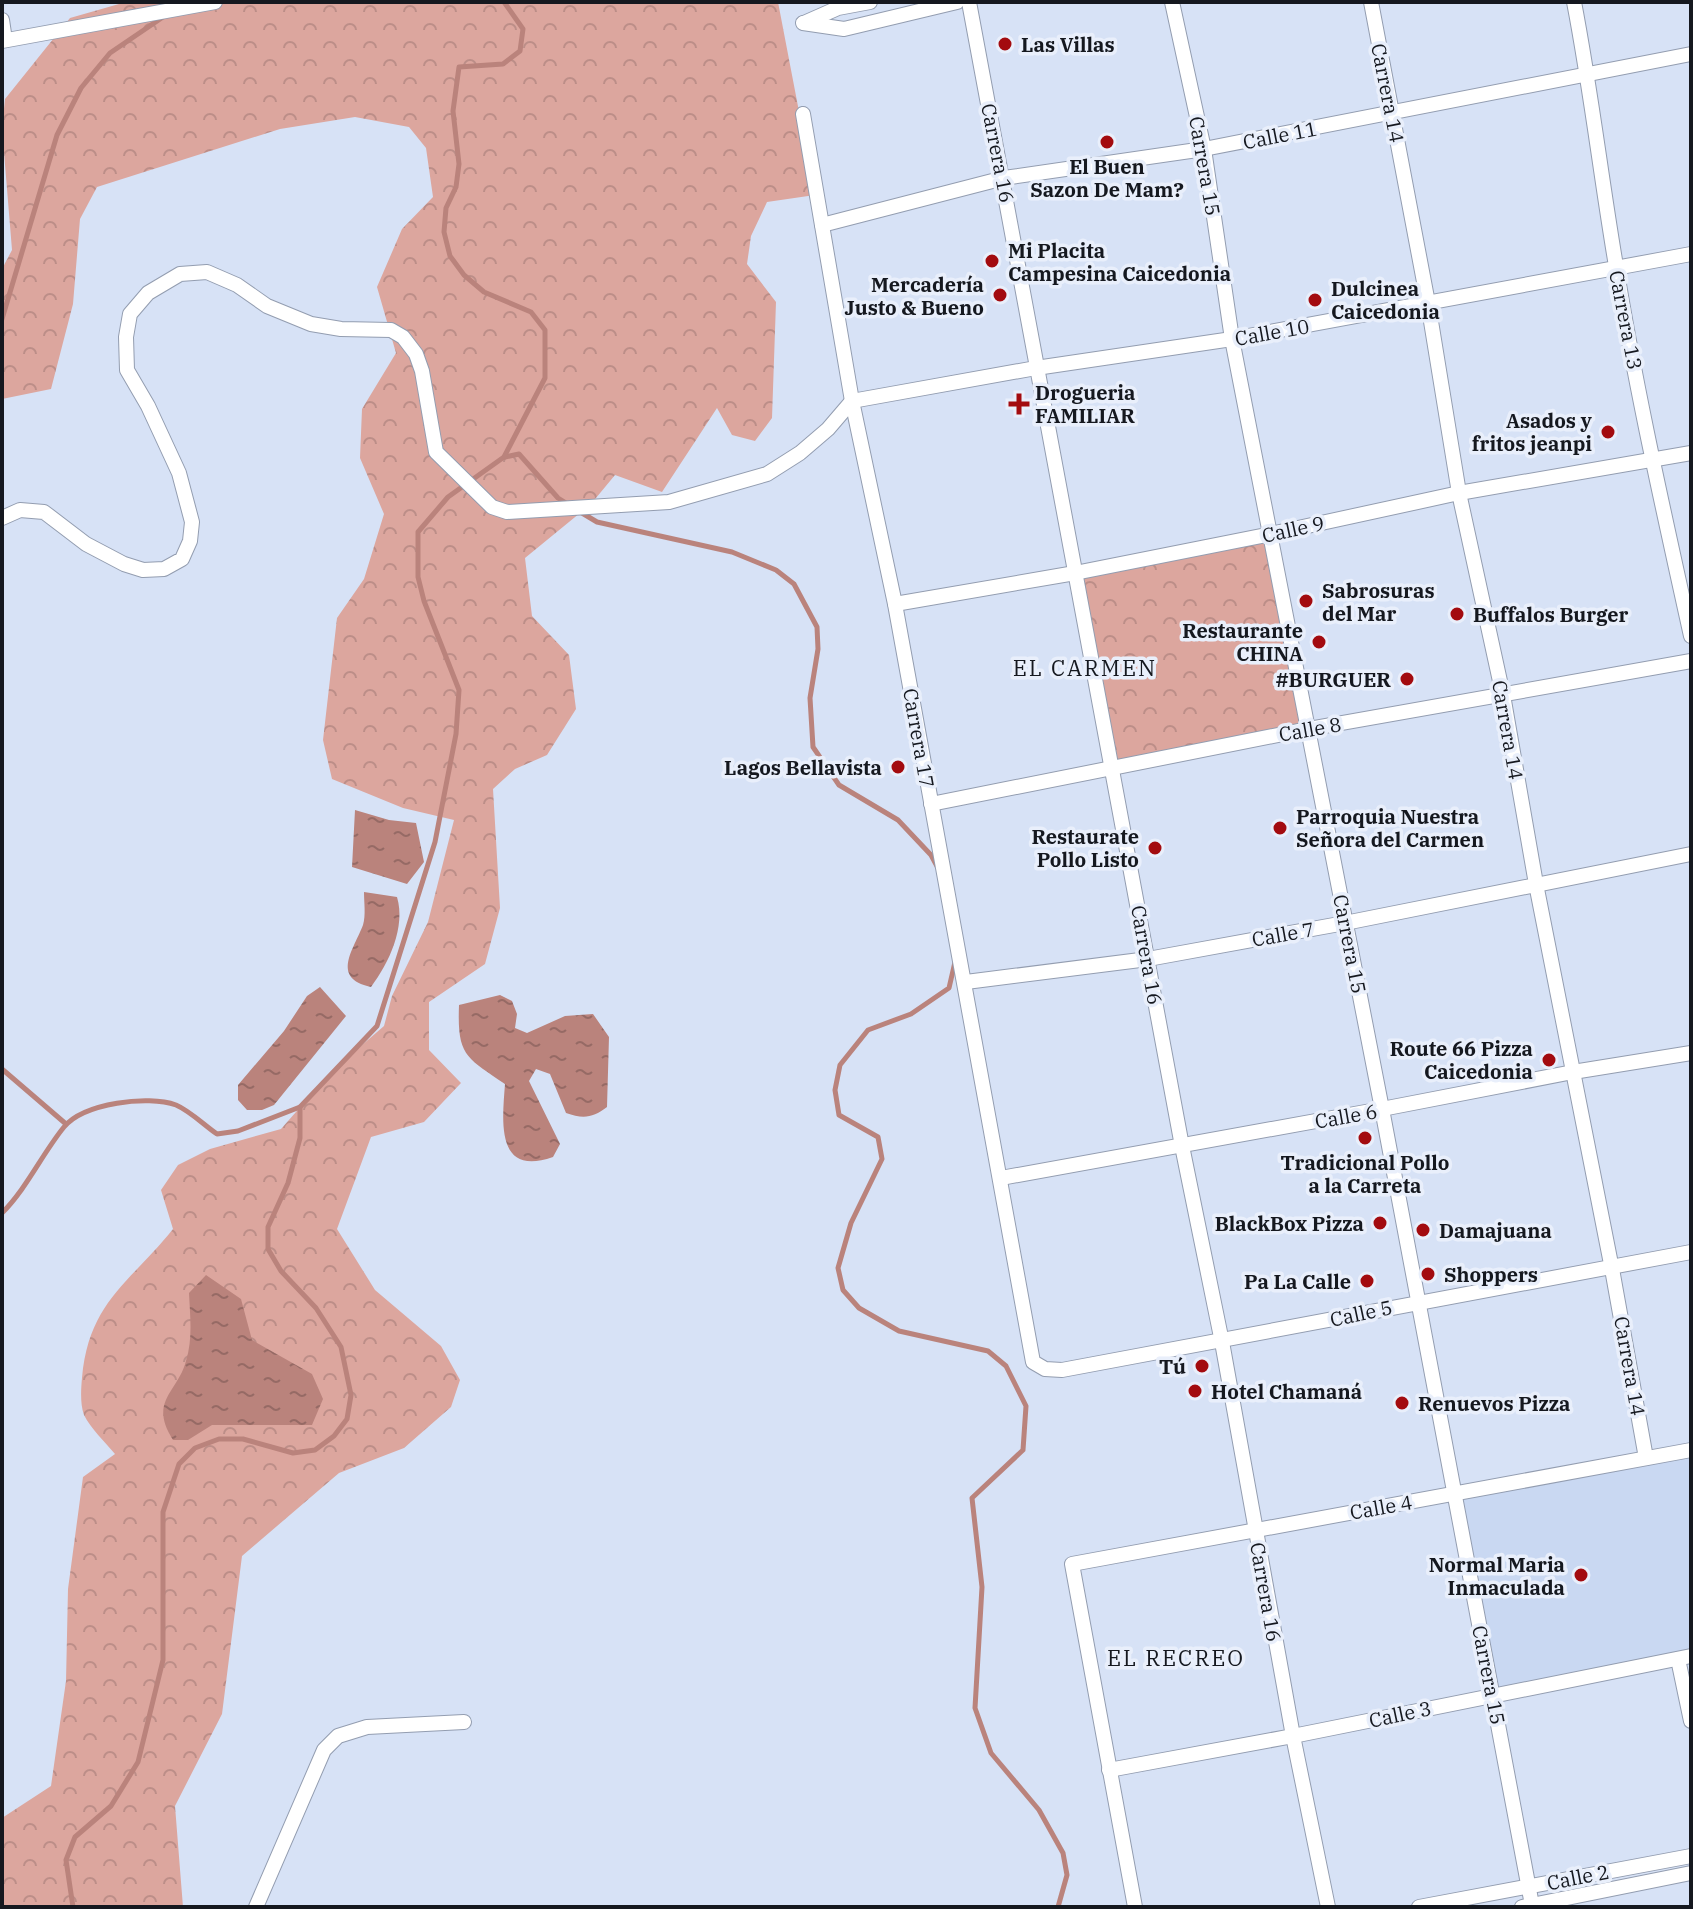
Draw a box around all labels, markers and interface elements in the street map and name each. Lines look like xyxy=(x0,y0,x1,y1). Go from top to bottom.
place label: Las Villas xyxy=(1021,31,1115,58)
marker: Las Villas xyxy=(996,35,1014,53)
street label: Carrera 14 xyxy=(1365,41,1411,145)
street label: Carrera 16 xyxy=(975,101,1021,205)
street label: Carrera 15 xyxy=(1183,114,1227,218)
street label: Calle 11 xyxy=(1241,115,1319,155)
marker: El Buen Sazon De Mam? xyxy=(1098,133,1116,151)
place label: El Buen Sazon De Mam? xyxy=(1030,153,1184,203)
place label: Mi Placita Campesina Caicedonia xyxy=(1008,237,1231,287)
marker: Mi Placita Campesina Caicedonia xyxy=(983,252,1001,270)
street label: Carrera 13 xyxy=(1603,268,1649,372)
place label: Mercadería Justo & Bueno xyxy=(845,271,984,321)
place label: Dulcinea Caicedonia xyxy=(1331,275,1440,325)
marker: Mercadería Justo & Bueno xyxy=(991,286,1009,304)
marker: Dulcinea Caicedonia xyxy=(1306,291,1324,309)
street label: Calle 10 xyxy=(1233,312,1311,352)
place label: Drogueria FAMILIAR xyxy=(1035,379,1135,429)
marker: Drogueria FAMILIAR xyxy=(1010,395,1028,413)
place label: Asados y fritos jeanpi xyxy=(1472,407,1593,457)
marker: Asados y fritos jeanpi xyxy=(1599,423,1617,441)
street label: Calle 9 xyxy=(1259,509,1327,549)
place label: Sabrosuras del Mar xyxy=(1322,577,1435,627)
marker: Sabrosuras del Mar xyxy=(1297,592,1315,610)
place label: Buffalos Burger xyxy=(1473,601,1629,628)
marker: Buffalos Burger xyxy=(1448,605,1466,623)
place label: Restaurante CHINA xyxy=(1182,617,1303,667)
marker: Restaurante CHINA xyxy=(1310,633,1328,651)
district label: EL CARMEN xyxy=(1013,653,1157,682)
place label: #BURGUER xyxy=(1276,666,1391,693)
marker: #BURGUER xyxy=(1398,670,1416,688)
street label: Carrera 14 xyxy=(1486,678,1530,782)
street label: Carrera 17 xyxy=(897,686,941,790)
street label: Calle 8 xyxy=(1277,710,1343,748)
place label: Lagos Bellavista xyxy=(724,754,882,781)
marker: Lagos Bellavista xyxy=(889,758,907,776)
place label: Parroquia Nuestra Señora del Carmen xyxy=(1296,803,1484,853)
marker: Parroquia Nuestra Señora del Carmen xyxy=(1271,819,1289,837)
place label: Restaurate Pollo Listo xyxy=(1032,823,1139,873)
marker: Restaurate Pollo Listo xyxy=(1146,839,1164,857)
street label: Carrera 15 xyxy=(1327,892,1373,996)
street label: Carrera 16 xyxy=(1125,903,1169,1007)
street label: Calle 7 xyxy=(1250,915,1316,953)
place label: Route 66 Pizza Caicedonia xyxy=(1390,1035,1533,1085)
marker: Route 66 Pizza Caicedonia xyxy=(1540,1051,1558,1069)
street label: Calle 6 xyxy=(1313,1097,1379,1135)
marker: Tradicional Pollo a la Carreta xyxy=(1356,1129,1374,1147)
place label: Tradicional Pollo a la Carreta xyxy=(1281,1149,1449,1199)
place label: BlackBox Pizza xyxy=(1215,1210,1364,1237)
marker: BlackBox Pizza xyxy=(1371,1214,1389,1232)
place label: Damajuana xyxy=(1439,1217,1552,1244)
marker: Damajuana xyxy=(1414,1221,1432,1239)
place label: Shoppers xyxy=(1444,1261,1538,1288)
marker: Shoppers xyxy=(1419,1265,1437,1283)
place label: Pa La Calle xyxy=(1244,1268,1351,1295)
marker: Pa La Calle xyxy=(1358,1272,1376,1290)
street label: Calle 5 xyxy=(1327,1293,1395,1333)
street label: Carrera 14 xyxy=(1608,1314,1652,1418)
place label: Tú xyxy=(1159,1353,1186,1380)
marker: Tú xyxy=(1193,1357,1211,1375)
place label: Hotel Chamaná xyxy=(1211,1378,1362,1405)
marker: Hotel Chamaná xyxy=(1186,1382,1204,1400)
place label: Renuevos Pizza xyxy=(1418,1390,1571,1417)
marker: Renuevos Pizza xyxy=(1393,1394,1411,1412)
street label: Calle 4 xyxy=(1348,1488,1414,1526)
street label: Carrera 16 xyxy=(1244,1540,1288,1644)
place label: Normal Maria Inmaculada xyxy=(1429,1551,1565,1601)
marker: Normal Maria Inmaculada xyxy=(1572,1566,1590,1584)
street label: Carrera 15 xyxy=(1466,1623,1512,1727)
district label: EL RECREO xyxy=(1107,1643,1245,1672)
street label: Calle 3 xyxy=(1366,1694,1434,1734)
street label: Calle 2 xyxy=(1544,1858,1612,1896)

